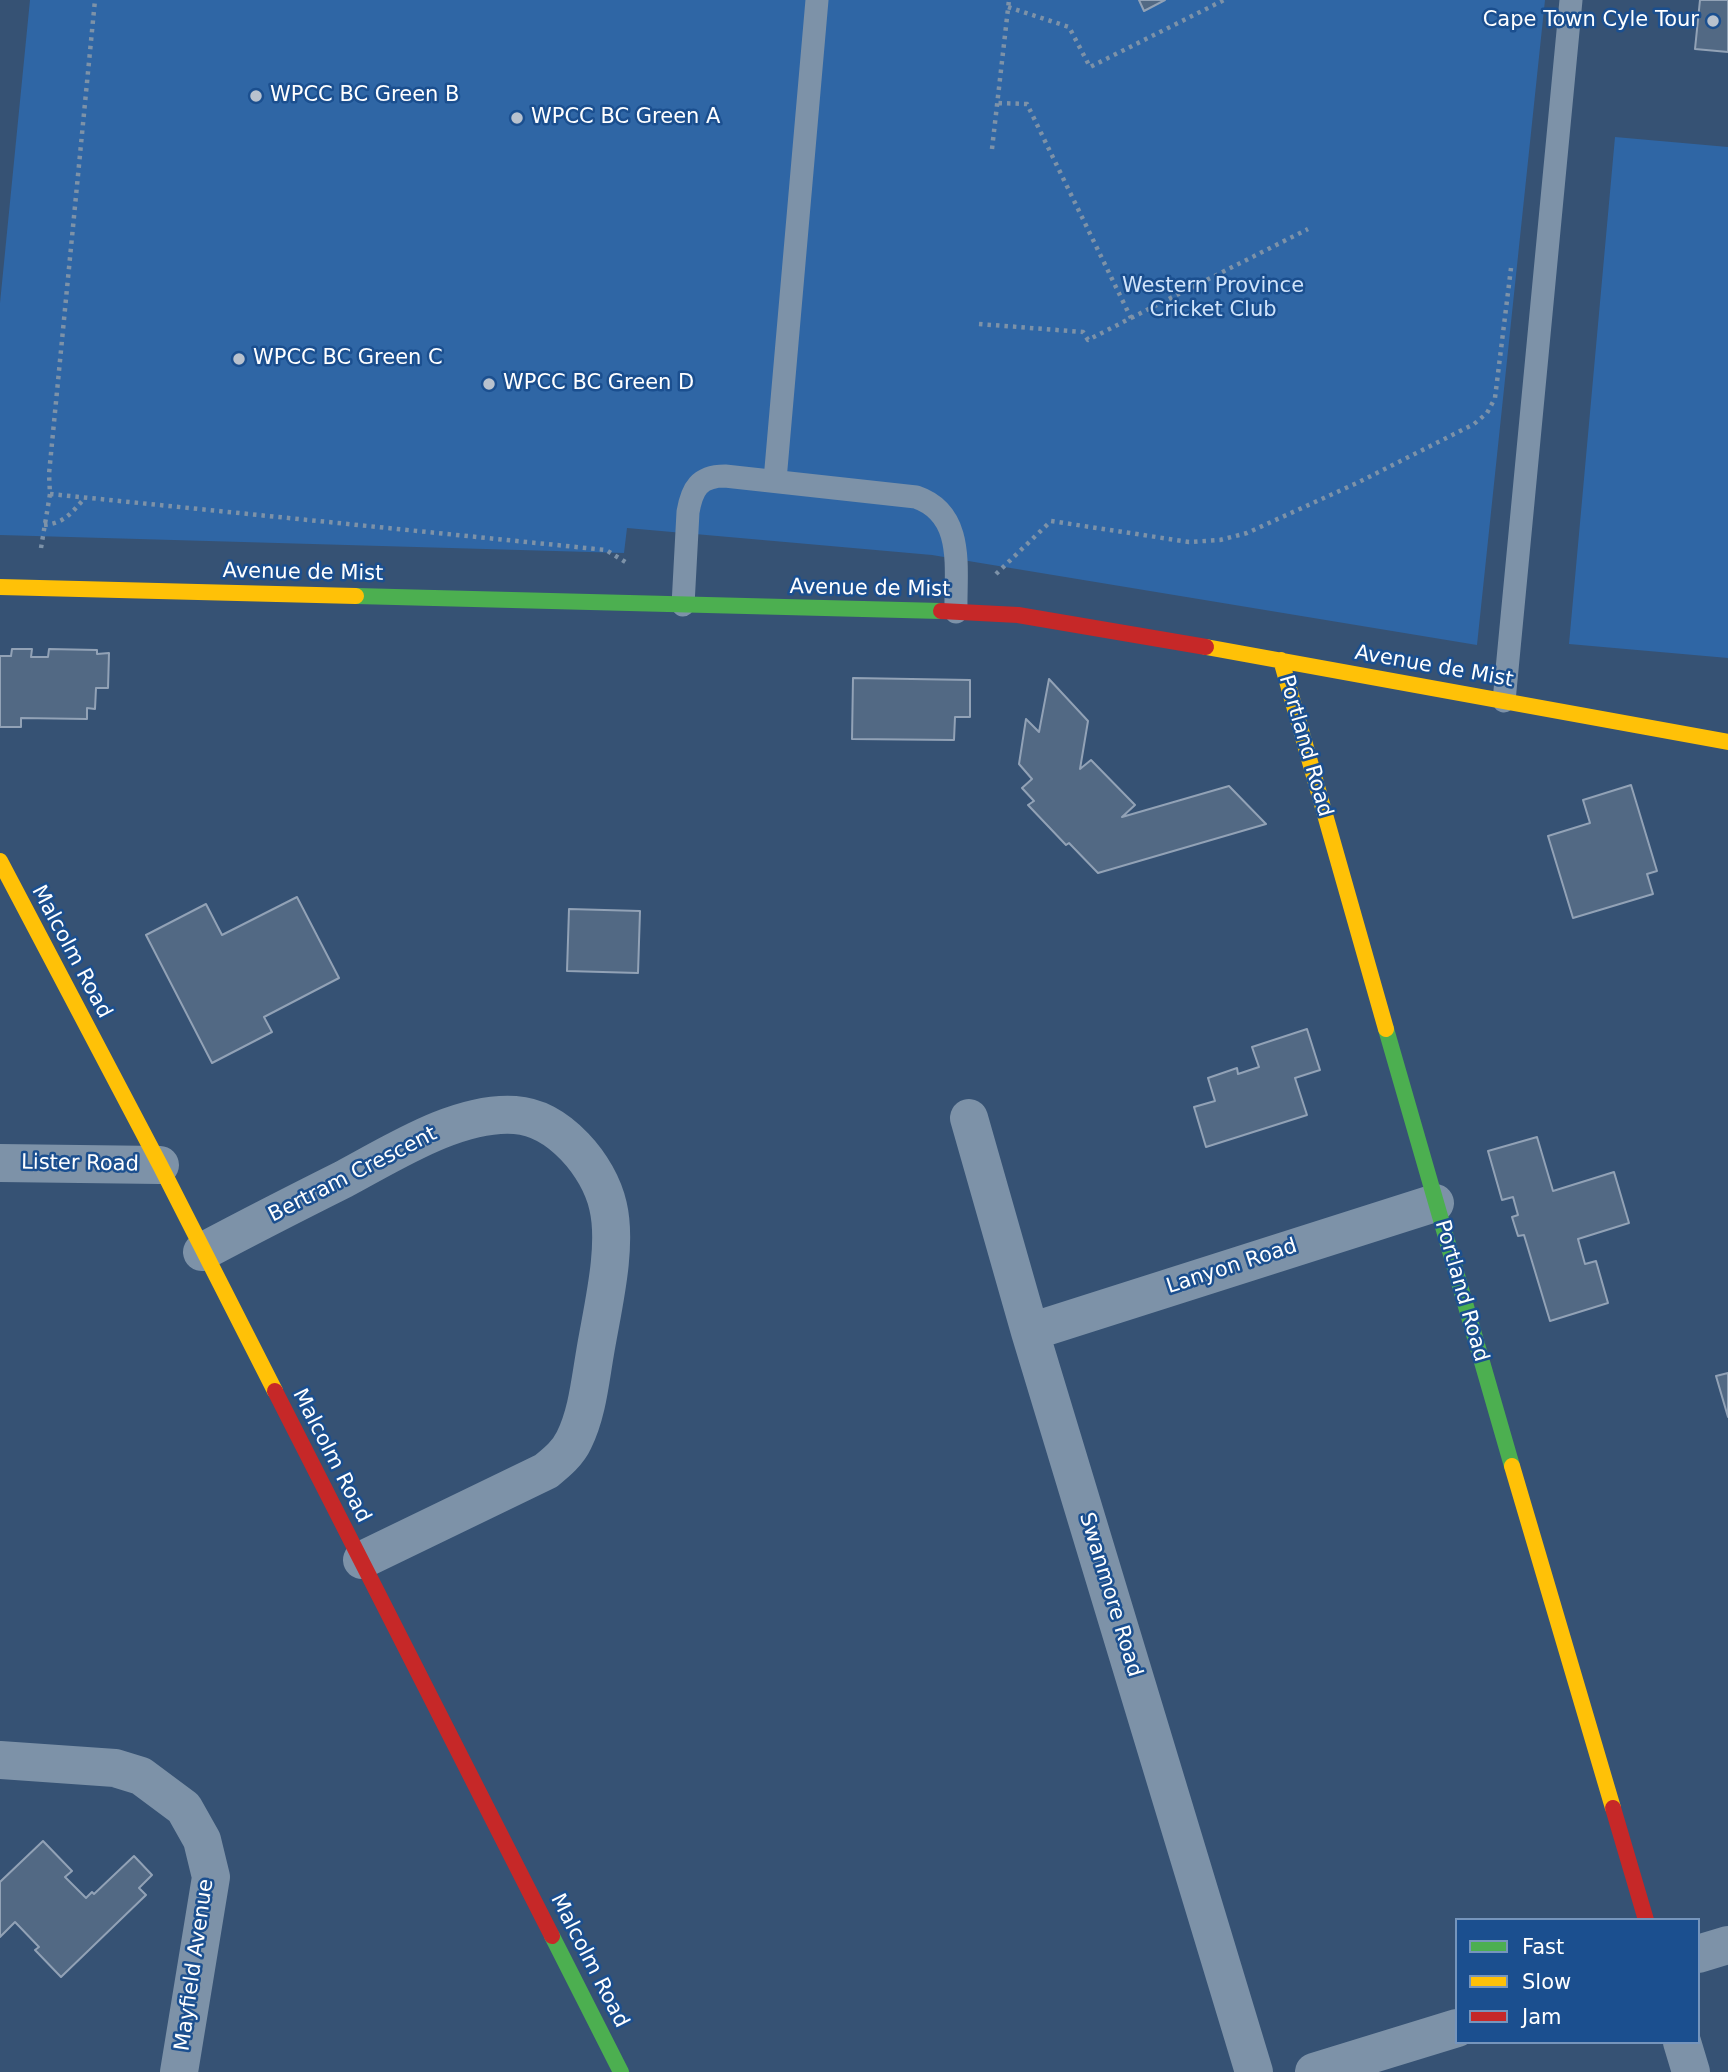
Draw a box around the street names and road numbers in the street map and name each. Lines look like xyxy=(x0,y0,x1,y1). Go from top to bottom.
street label: Avenue de Mist xyxy=(222,559,384,587)
street label: Avenue de Mist xyxy=(789,575,951,603)
street label: Avenue de Mist xyxy=(1353,641,1515,693)
street label: Portland Road xyxy=(1273,672,1337,820)
street label: Malcolm Road xyxy=(25,881,117,1023)
street label: Bertram Crescent xyxy=(265,1122,441,1228)
street label: Lister Road xyxy=(21,1150,139,1178)
street label: Portland Road xyxy=(1429,1217,1493,1365)
street label: Lanyon Road xyxy=(1164,1234,1300,1300)
street label: Malcolm Road xyxy=(286,1385,376,1527)
street label: Swanmore Road xyxy=(1073,1510,1147,1680)
street label: Mayfield Avenue xyxy=(170,1877,220,2053)
street label: Malcolm Road xyxy=(544,1890,634,2032)

